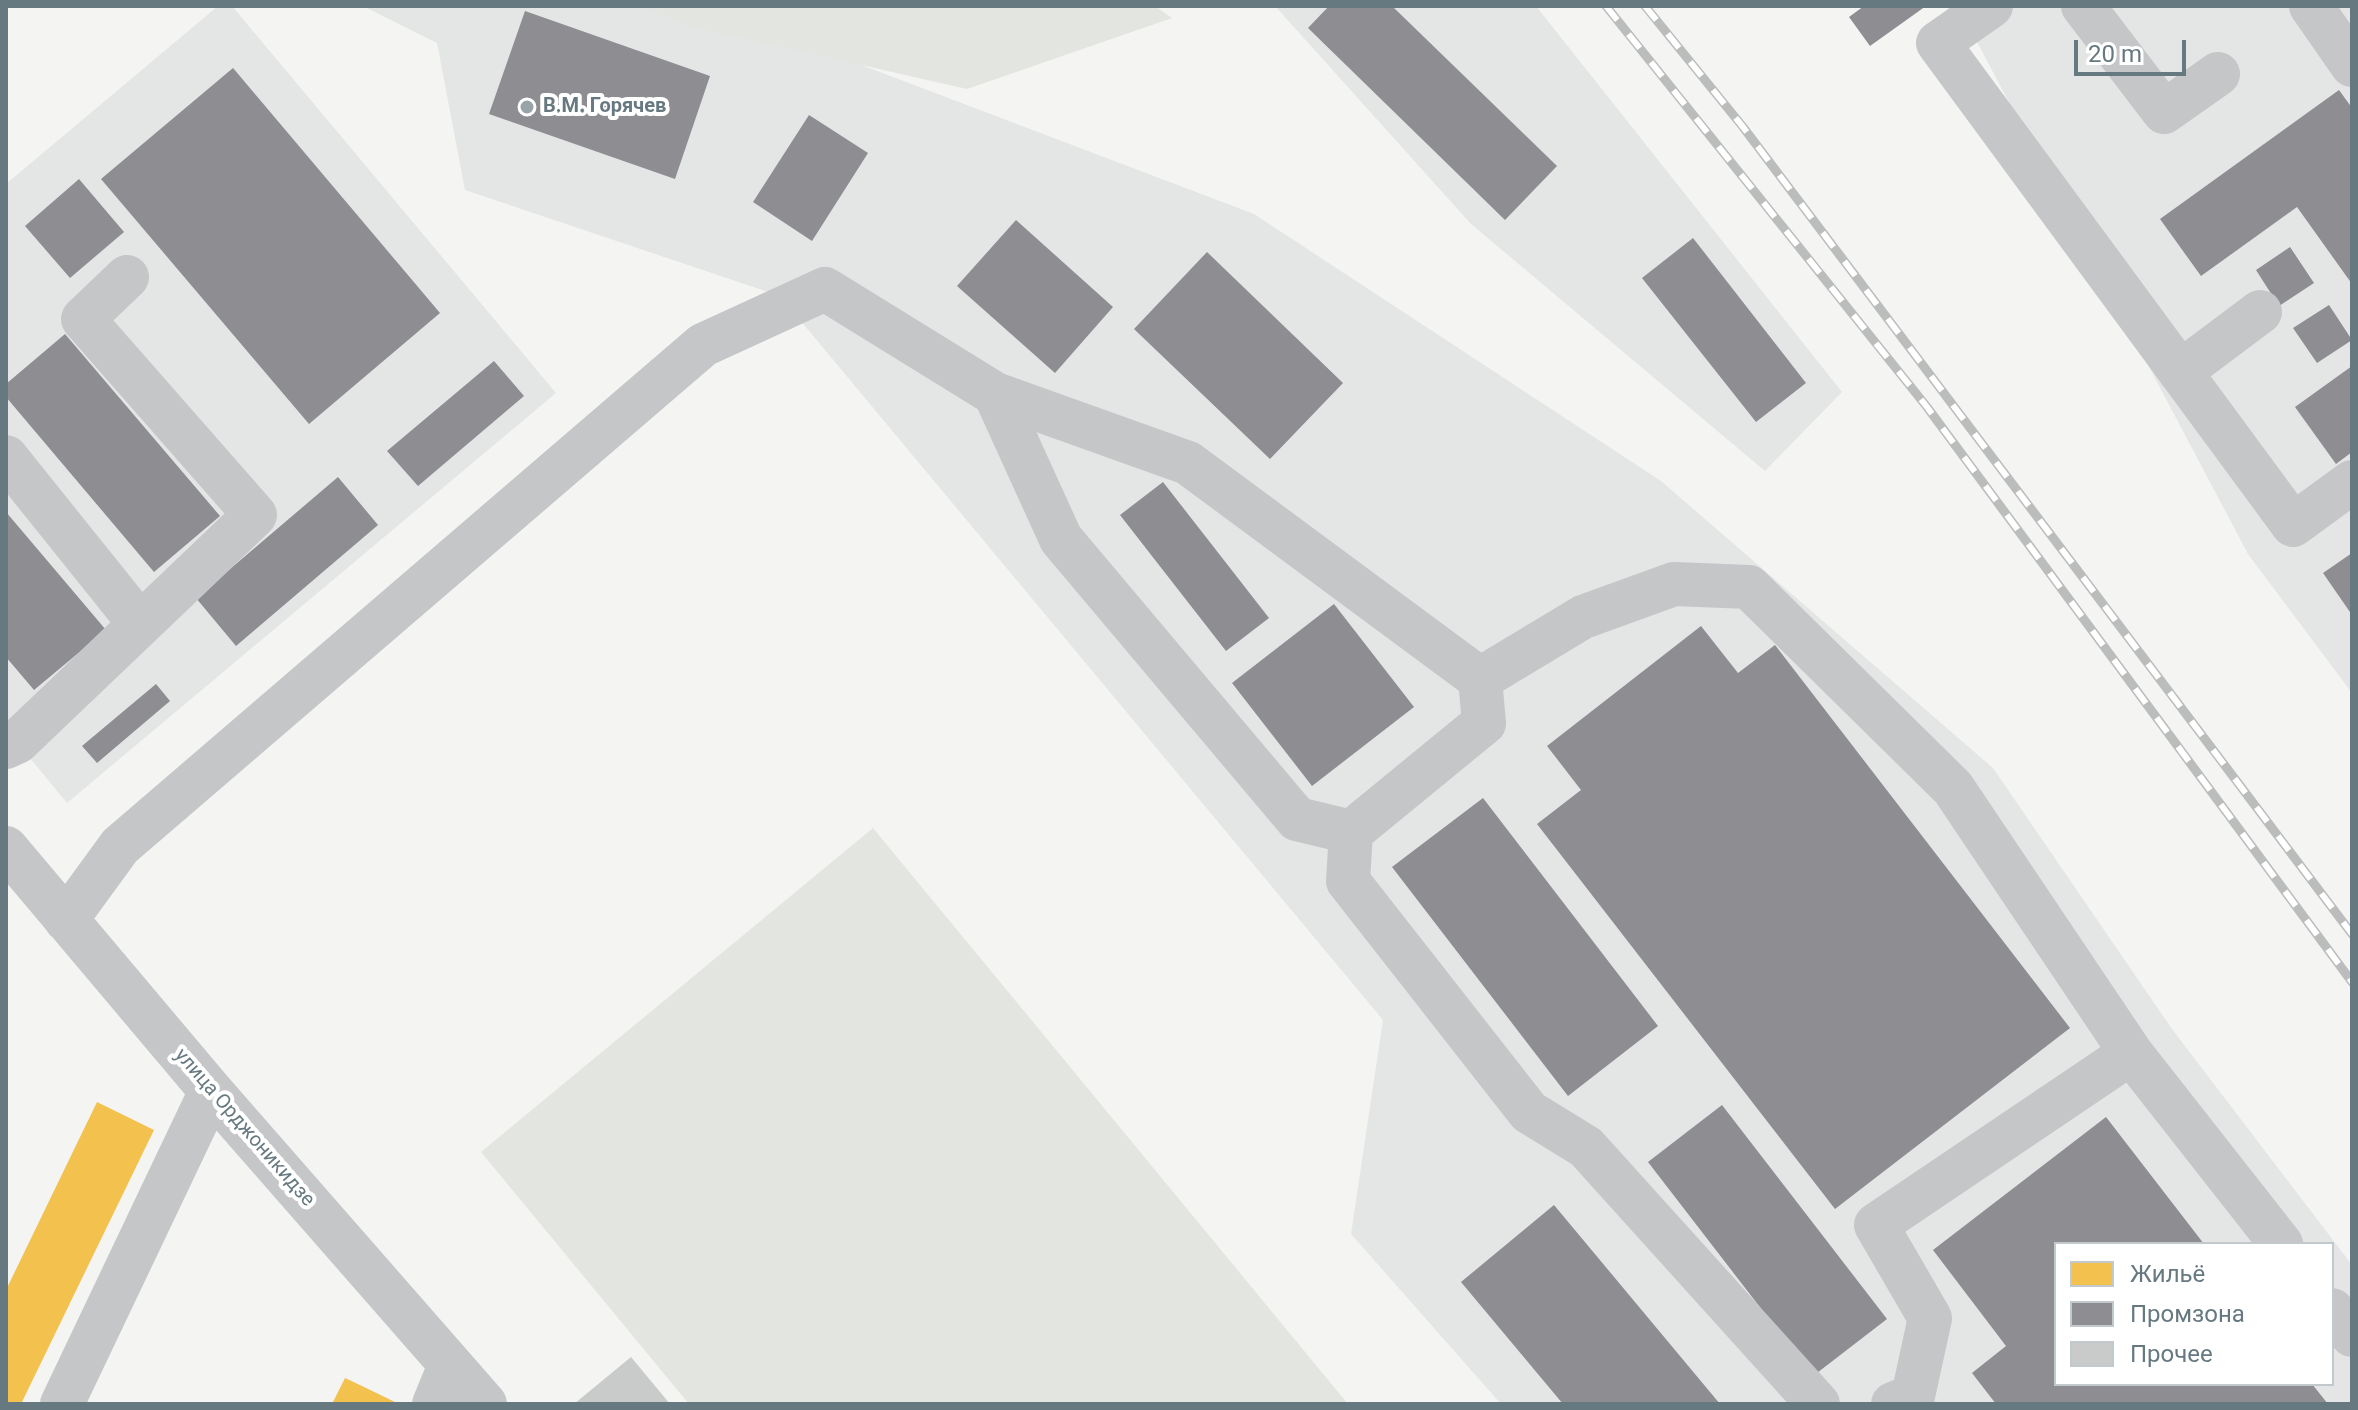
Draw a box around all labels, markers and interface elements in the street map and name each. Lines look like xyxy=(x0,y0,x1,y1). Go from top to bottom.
scale bar xyxy=(2078,24,2190,74)
text: 20 m xyxy=(2088,40,2142,68)
place label: В.М. Горячев xyxy=(543,95,666,119)
marker: В.М. Горячев xyxy=(518,98,536,116)
street label: улица Орджоникидзе xyxy=(169,1044,319,1212)
legend xyxy=(2054,1242,2334,1386)
text: Жильё xyxy=(2130,1260,2205,1288)
text: Промзона xyxy=(2130,1300,2245,1328)
text: Прочее xyxy=(2130,1340,2213,1368)

